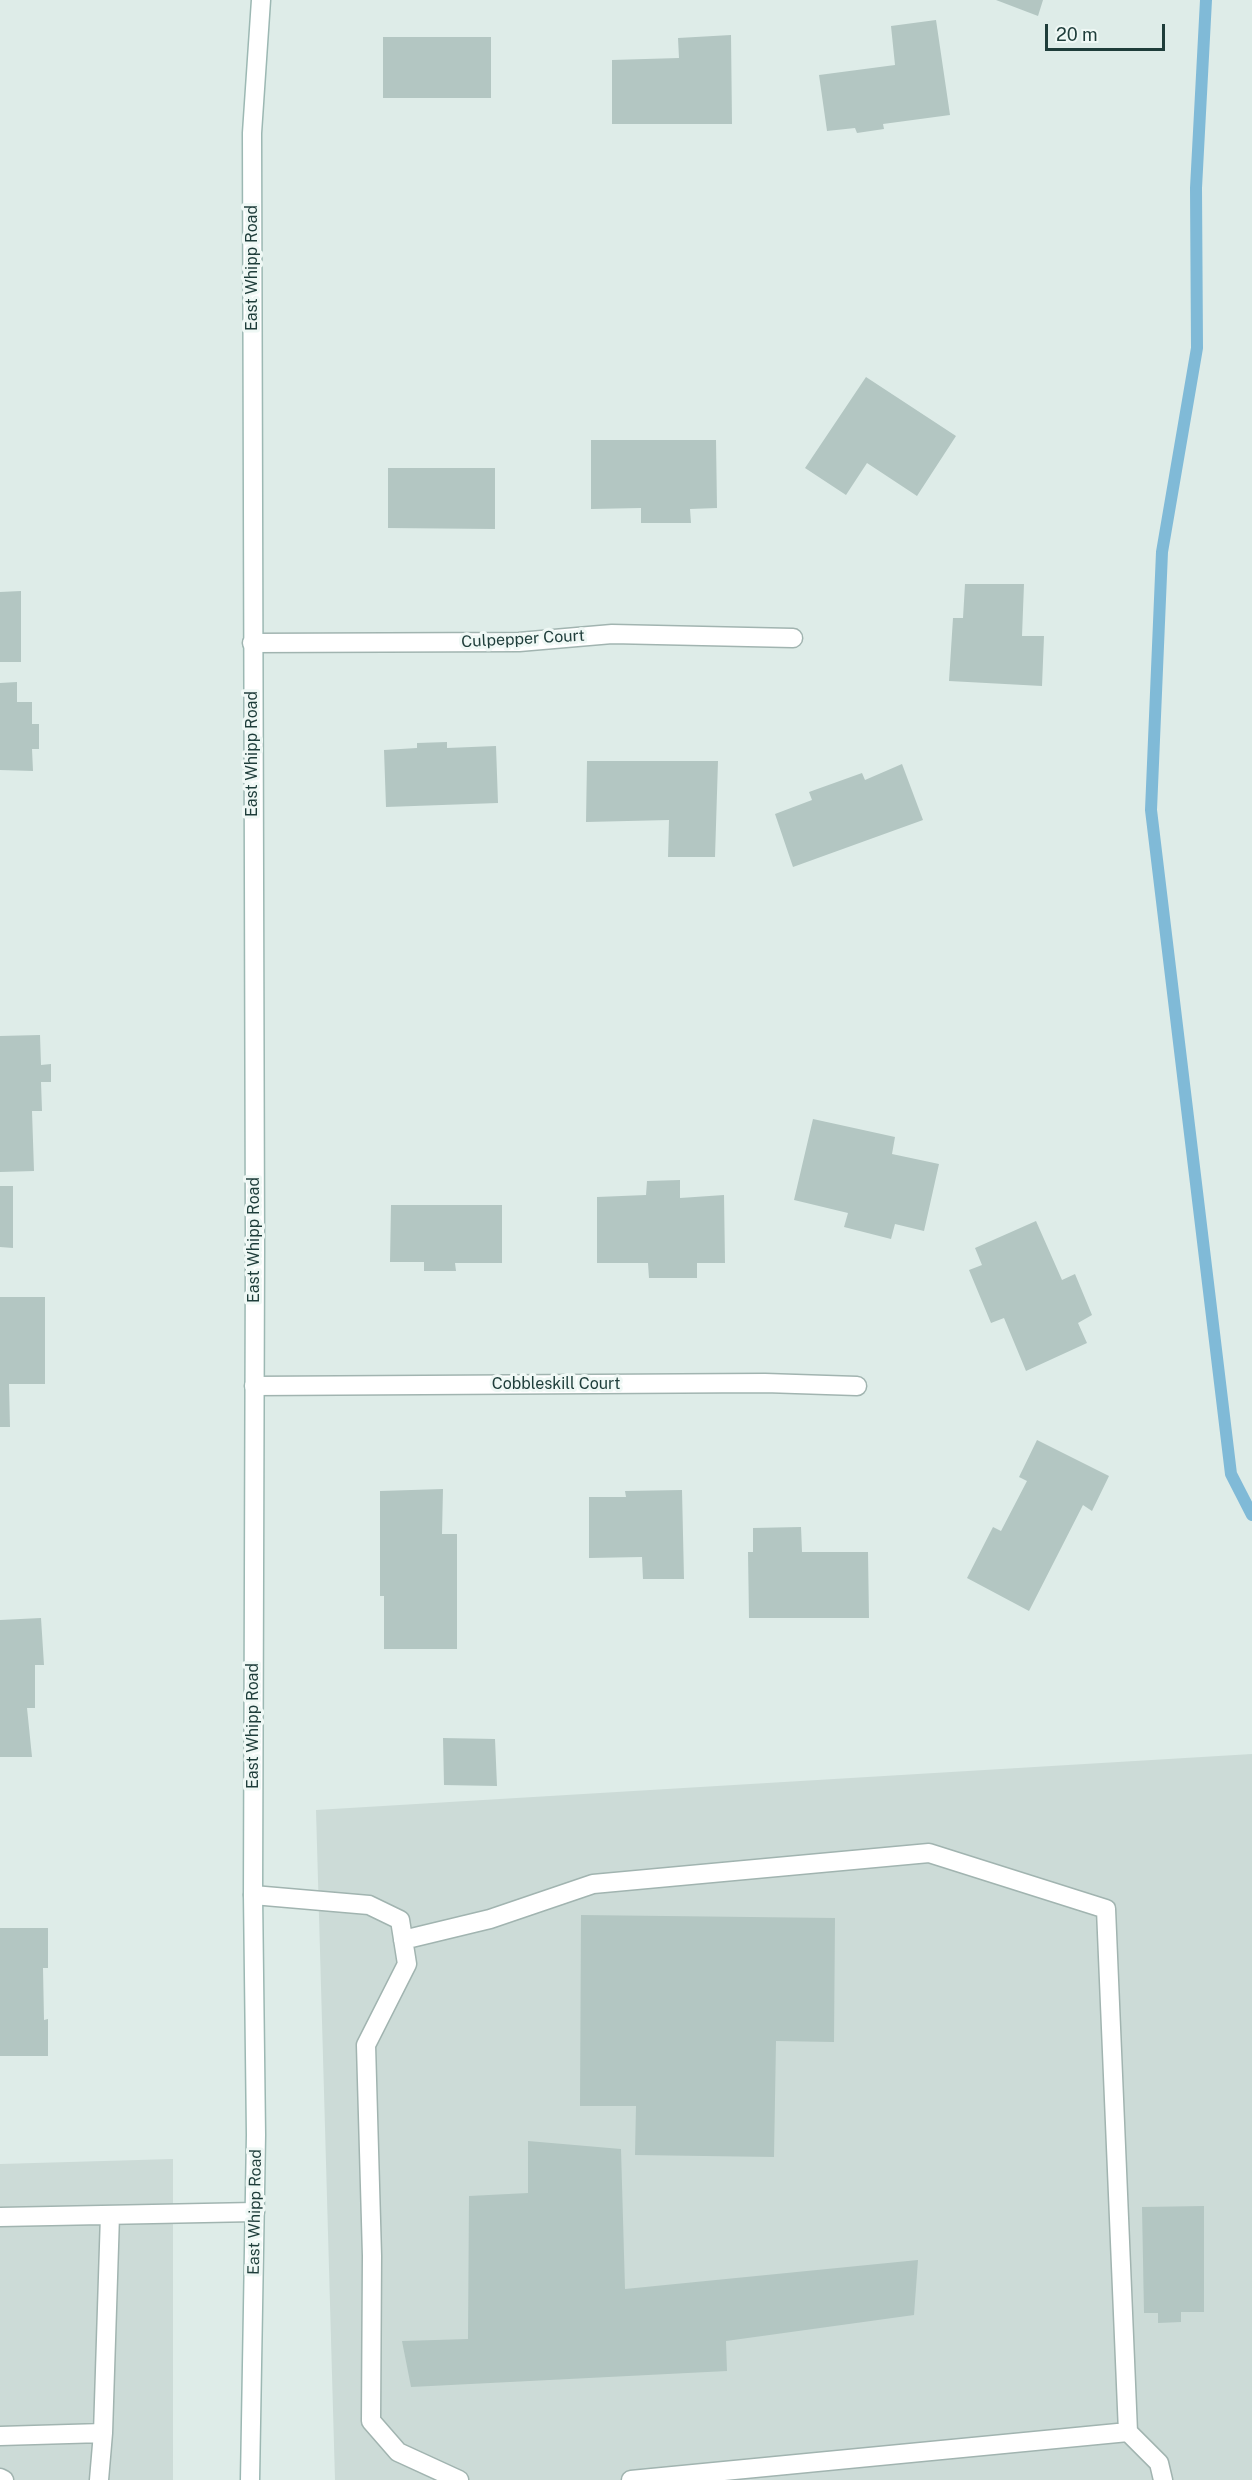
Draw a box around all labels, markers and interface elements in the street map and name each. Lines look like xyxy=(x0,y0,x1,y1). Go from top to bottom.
scale bar xyxy=(1048,12,1168,50)
text: 20 m xyxy=(1056,24,1098,45)
street label: East Whipp Road xyxy=(242,205,262,331)
street label: Culpepper Court xyxy=(461,626,585,652)
street label: East Whipp Road xyxy=(242,691,262,817)
street label: East Whipp Road xyxy=(244,1177,264,1303)
street label: Cobbleskill Court xyxy=(492,1374,620,1394)
street label: East Whipp Road xyxy=(243,1663,263,1789)
street label: East Whipp Road xyxy=(244,2149,266,2275)

